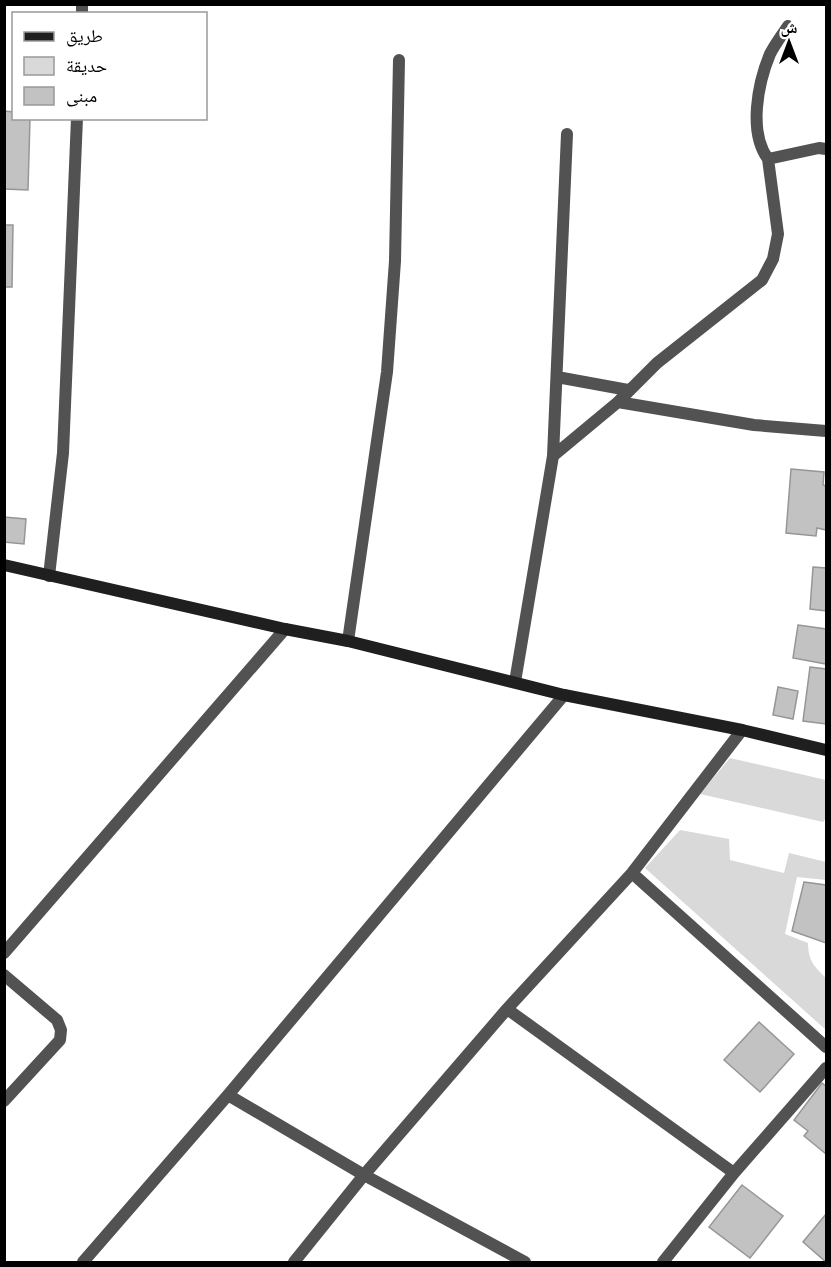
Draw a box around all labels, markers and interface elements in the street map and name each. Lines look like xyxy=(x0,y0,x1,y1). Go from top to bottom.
legend xyxy=(12,12,207,120)
north arrow xyxy=(759,12,819,72)
text: ش xyxy=(781,18,798,37)
text: طريق xyxy=(66,25,103,47)
text: حديقة xyxy=(66,55,107,76)
text: مبنى xyxy=(66,85,97,107)

